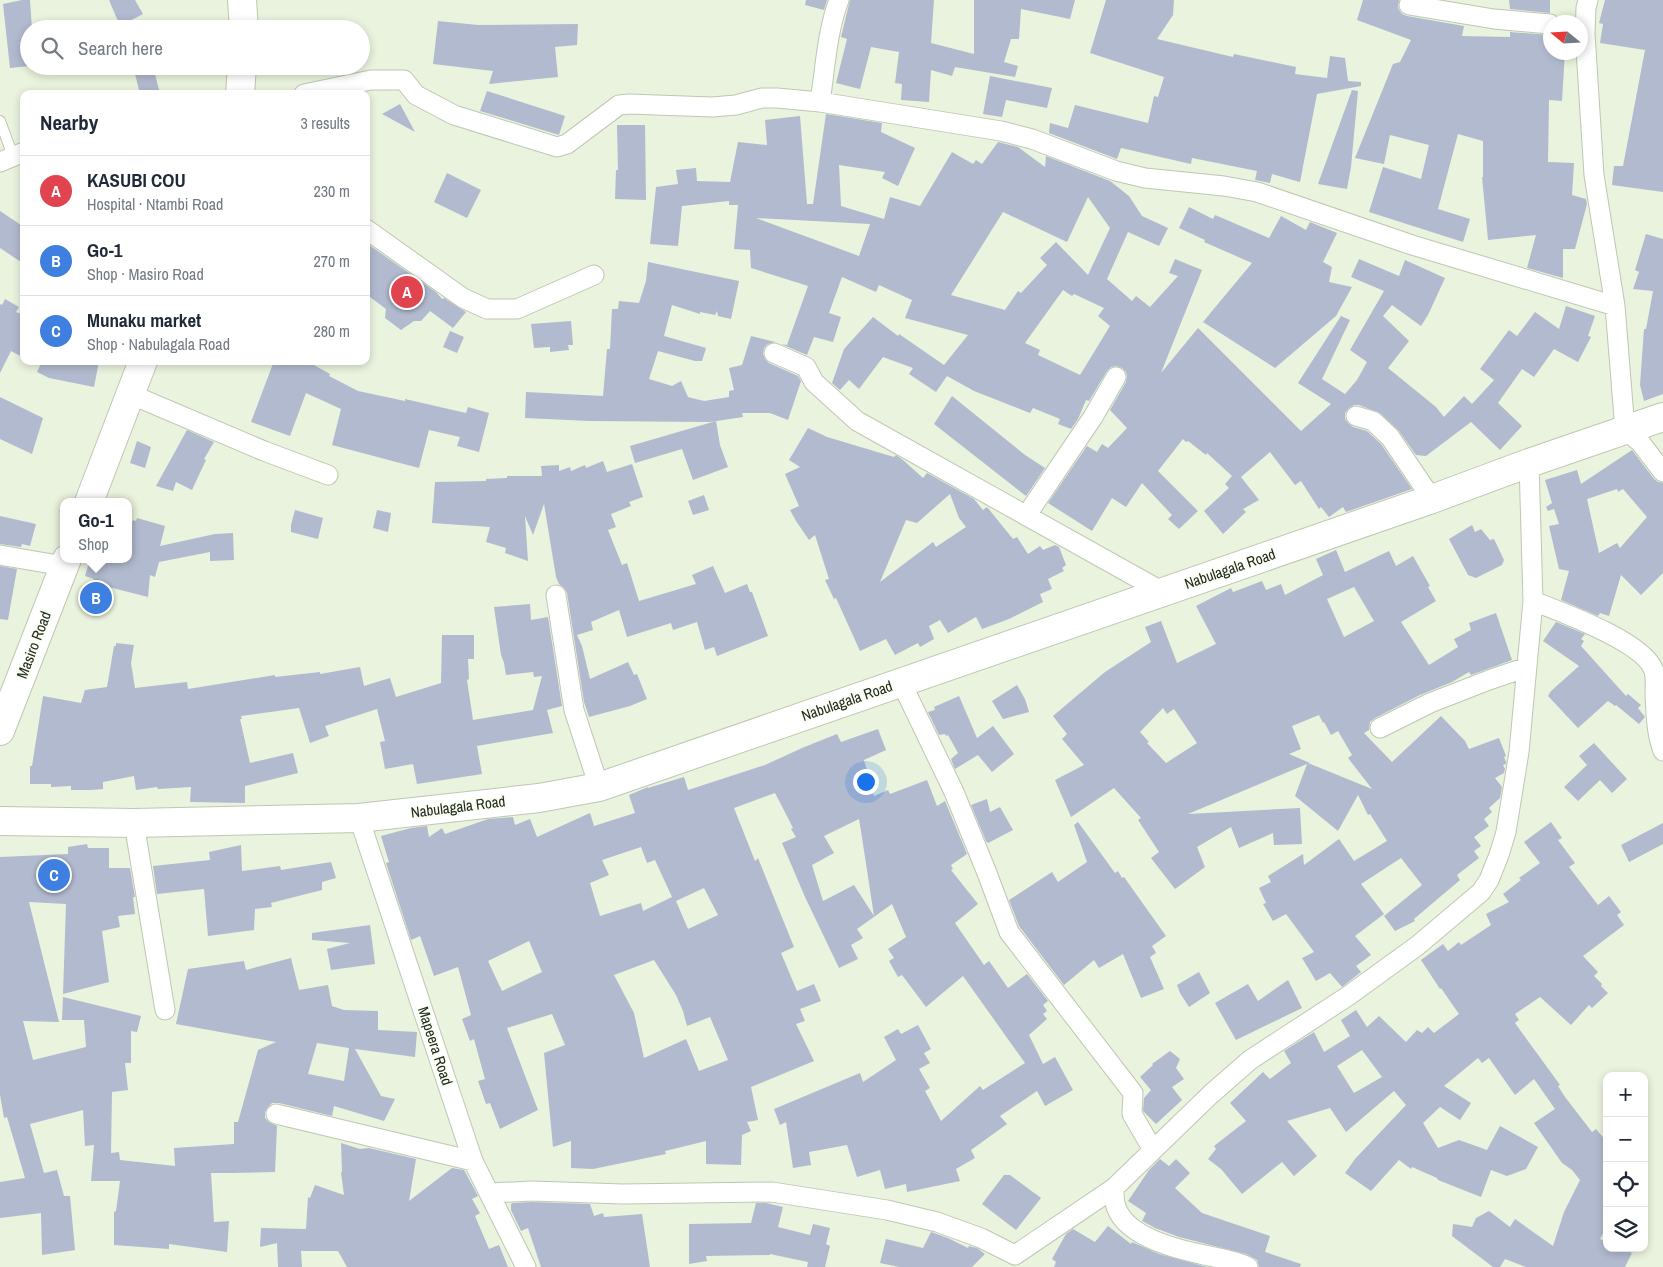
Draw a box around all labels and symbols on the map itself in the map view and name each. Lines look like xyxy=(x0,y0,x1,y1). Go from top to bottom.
north arrow xyxy=(1543,15,1588,60)
pin: A xyxy=(391,273,423,311)
street label: Nabulagala Road xyxy=(1181,543,1278,594)
pin: B xyxy=(80,579,112,617)
street label: Masiro Road xyxy=(11,608,56,681)
street label: Nabulagala Road xyxy=(798,675,895,726)
your location xyxy=(853,769,879,795)
street label: Nabulagala Road xyxy=(409,790,506,823)
pin: C xyxy=(38,856,70,894)
street label: Mapeera Road xyxy=(413,1004,458,1088)

